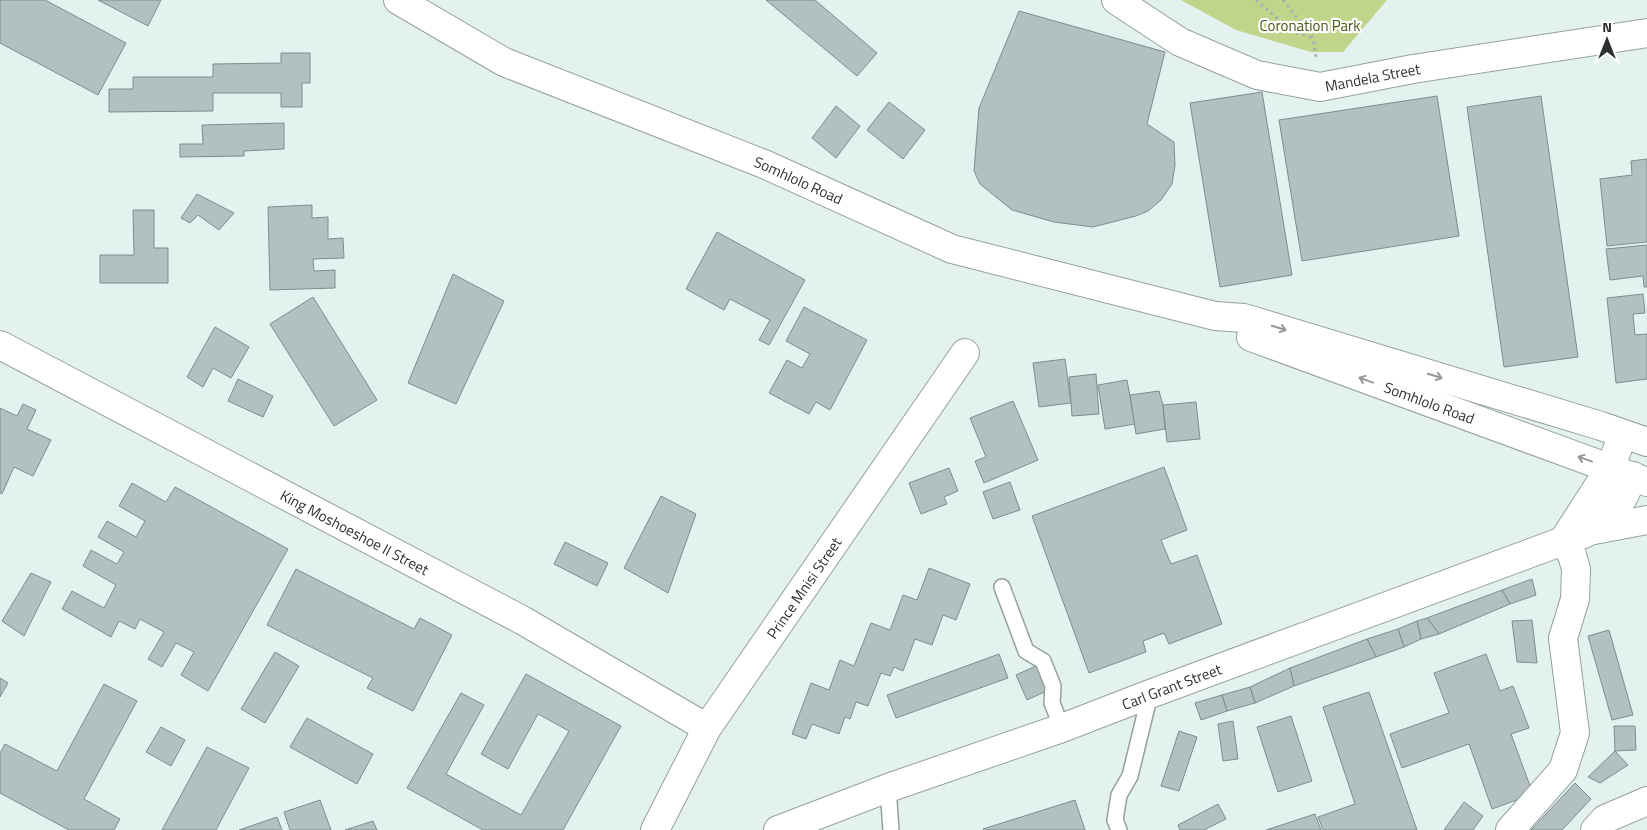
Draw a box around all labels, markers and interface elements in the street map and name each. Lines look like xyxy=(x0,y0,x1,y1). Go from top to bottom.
park label: Coronation Park xyxy=(1260,14,1361,37)
north arrow xyxy=(1582,15,1632,65)
text: N xyxy=(1602,16,1612,37)
street label: Mandela Street xyxy=(1323,56,1423,97)
street label: Somhlolo Road xyxy=(751,150,847,210)
one-way arrow xyxy=(1271,324,1287,334)
one-way arrow xyxy=(1426,371,1442,381)
one-way arrow xyxy=(1359,375,1374,384)
street label: Somhlolo Road xyxy=(1381,375,1478,430)
one-way arrow xyxy=(1578,454,1593,463)
street label: King Moshoeshoe II Street xyxy=(276,483,434,581)
street label: Prince Mnisi Street xyxy=(760,531,847,643)
street label: Carl Grant Street xyxy=(1118,657,1225,715)

